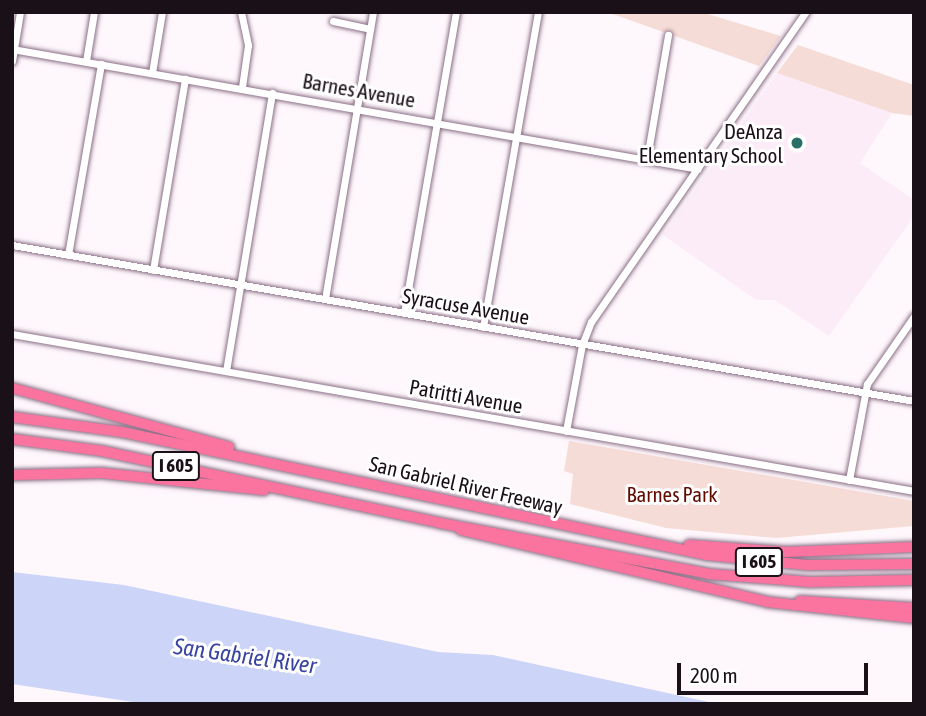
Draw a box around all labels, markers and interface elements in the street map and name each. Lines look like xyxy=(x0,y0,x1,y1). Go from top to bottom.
street label: Barnes Avenue xyxy=(301,68,417,112)
place label: DeAnza Elementary School xyxy=(639,118,783,168)
marker: DeAnza Elementary School xyxy=(789,135,805,151)
street label: Syracuse Avenue xyxy=(400,282,532,330)
street label: Patritti Avenue xyxy=(407,374,525,418)
road number: I 605 xyxy=(152,450,200,481)
street label: San Gabriel River Freeway xyxy=(367,450,565,520)
park label: Barnes Park xyxy=(627,481,717,507)
road number: I 605 xyxy=(734,547,784,578)
water label: San Gabriel River xyxy=(172,632,318,680)
scale bar xyxy=(681,650,872,694)
text: 200 m xyxy=(690,663,738,687)

